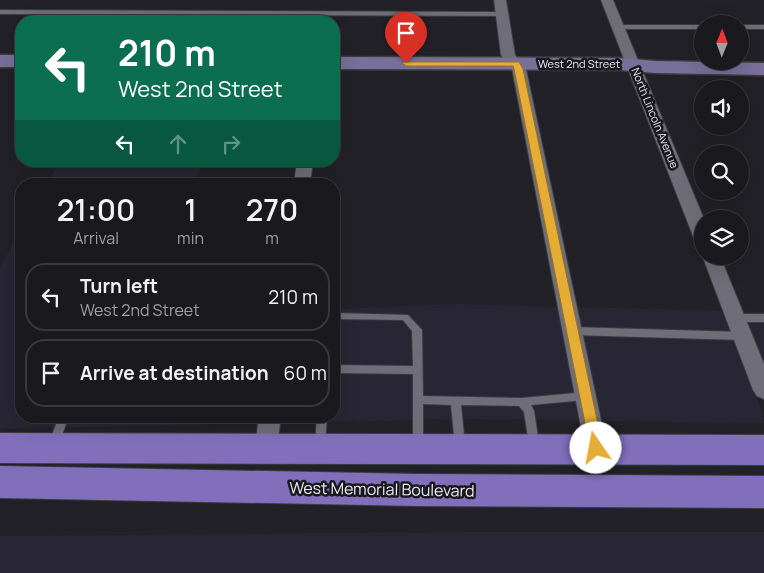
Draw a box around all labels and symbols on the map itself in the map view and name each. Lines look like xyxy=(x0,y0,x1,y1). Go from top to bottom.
pin xyxy=(385,12,427,63)
north arrow xyxy=(694,15,749,70)
street label: West 2nd Street xyxy=(538,56,620,71)
street label: North Lincoln Avenue xyxy=(628,65,683,171)
position arrow xyxy=(569,421,621,473)
street label: West Memorial Boulevard xyxy=(289,476,475,502)

